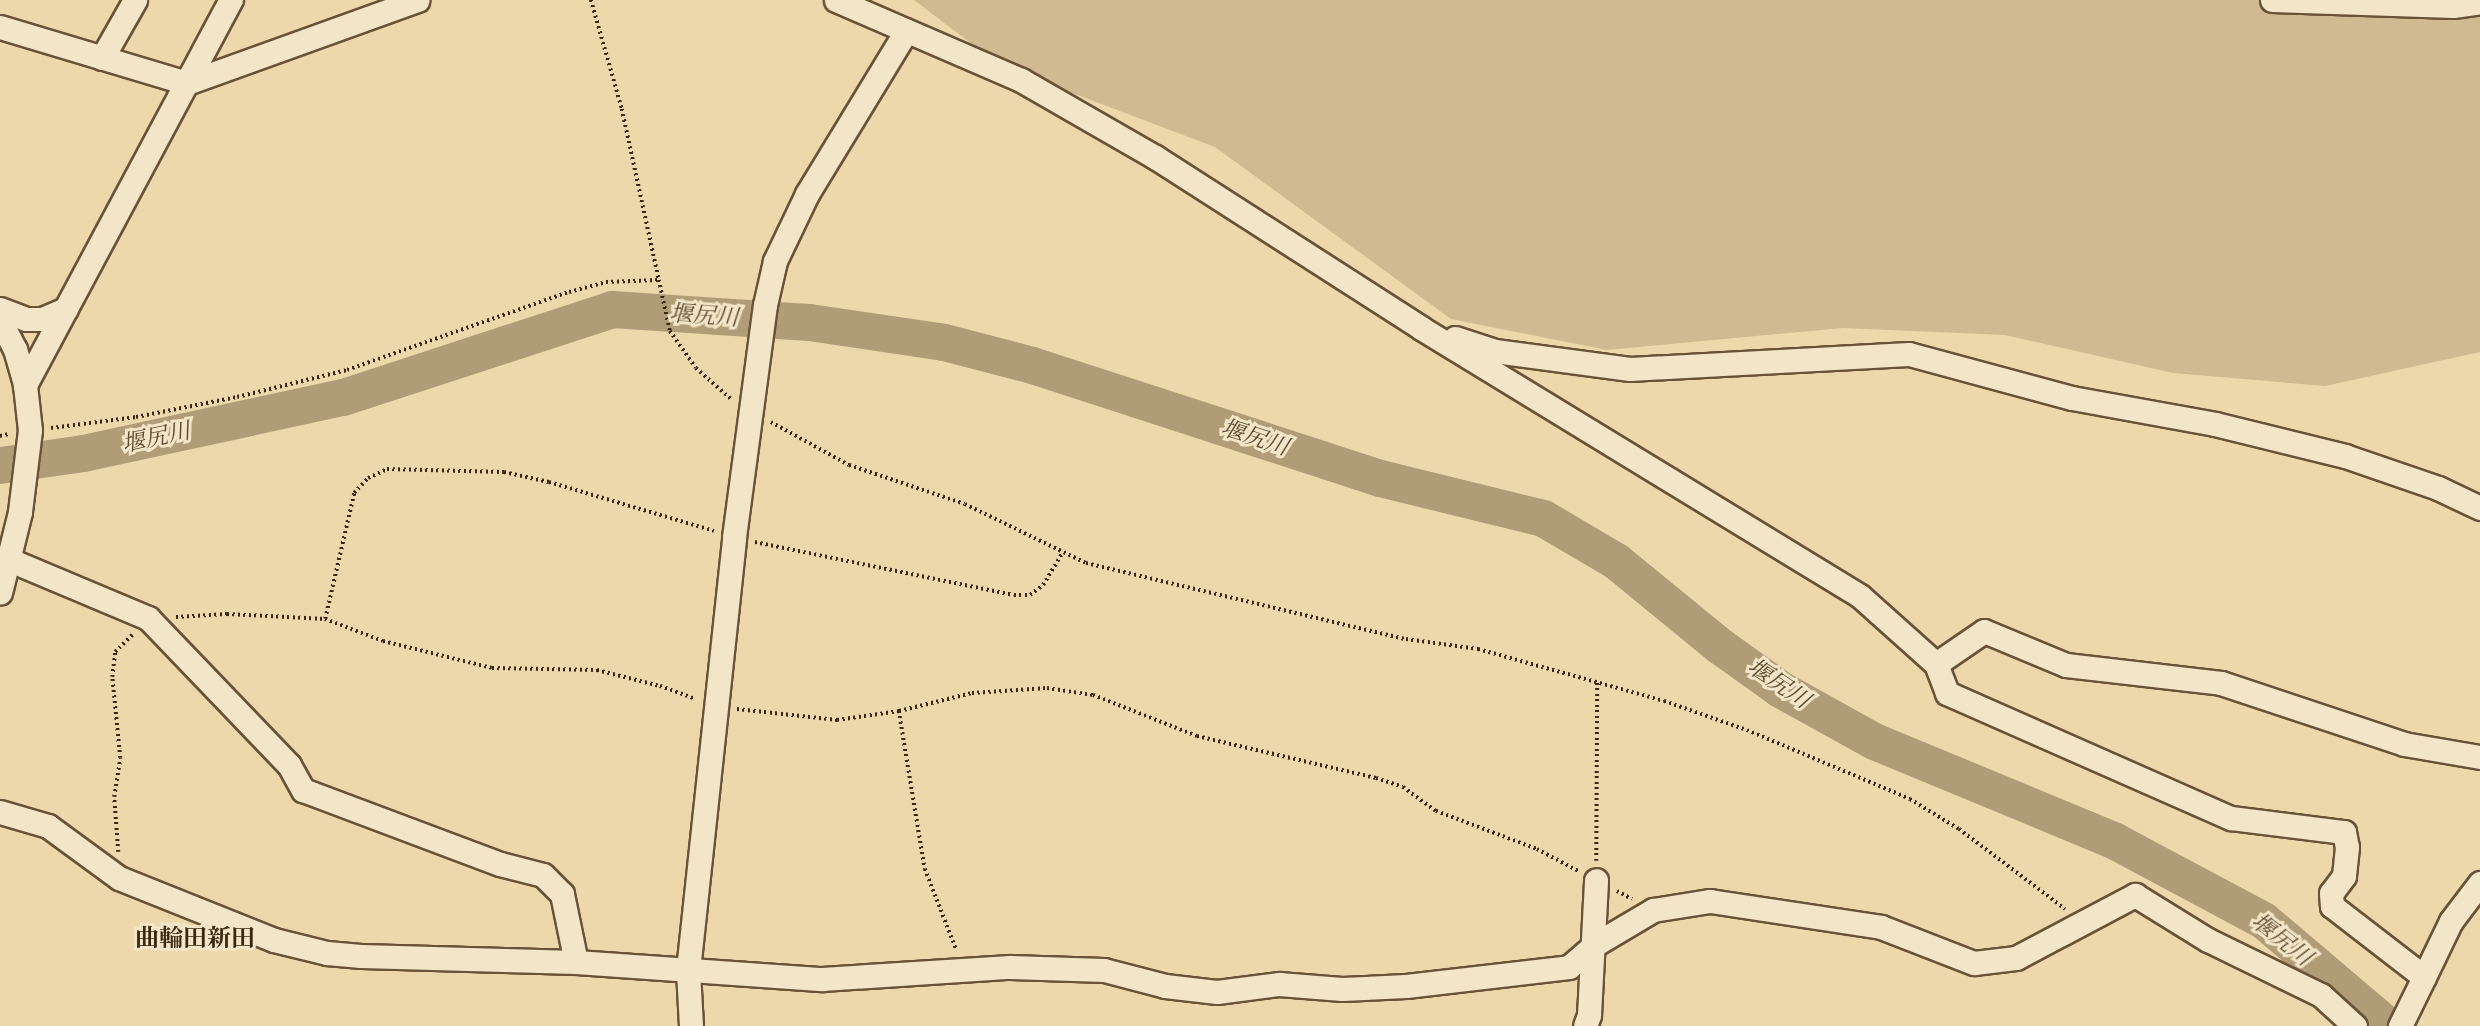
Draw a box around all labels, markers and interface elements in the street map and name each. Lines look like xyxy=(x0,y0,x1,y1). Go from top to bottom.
water label: 堰尻川 xyxy=(669,299,739,331)
water label: 堰尻川 xyxy=(1218,413,1292,461)
water label: 堰尻川 xyxy=(119,416,193,458)
water label: 堰尻川 xyxy=(1743,652,1815,714)
water label: 堰尻川 xyxy=(2246,907,2318,971)
district label: 曲輪田新田 xyxy=(135,924,255,952)

